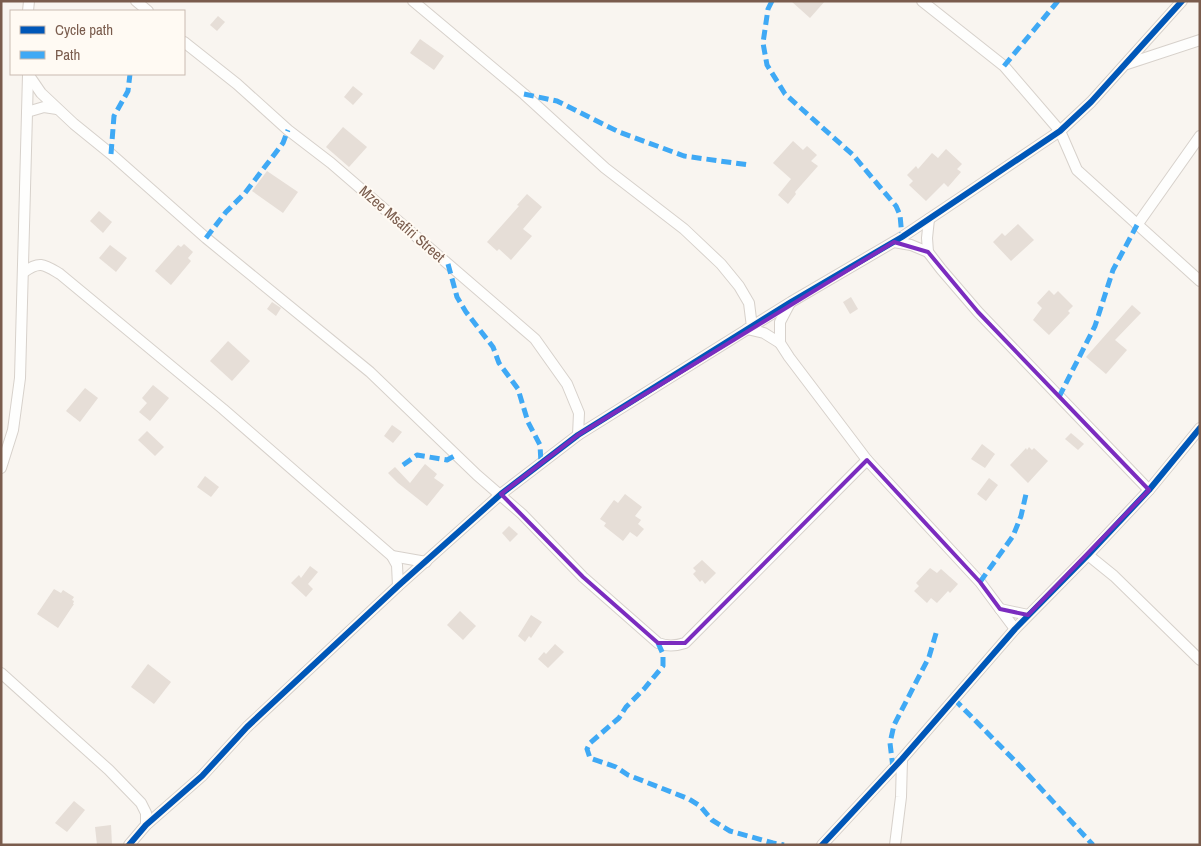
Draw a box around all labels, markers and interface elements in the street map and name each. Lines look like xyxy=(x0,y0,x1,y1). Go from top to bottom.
legend xyxy=(10,10,185,75)
text: Cycle path xyxy=(55,19,113,40)
text: Path xyxy=(55,44,80,65)
street label: Mzee Msafiri Street xyxy=(355,180,450,267)

